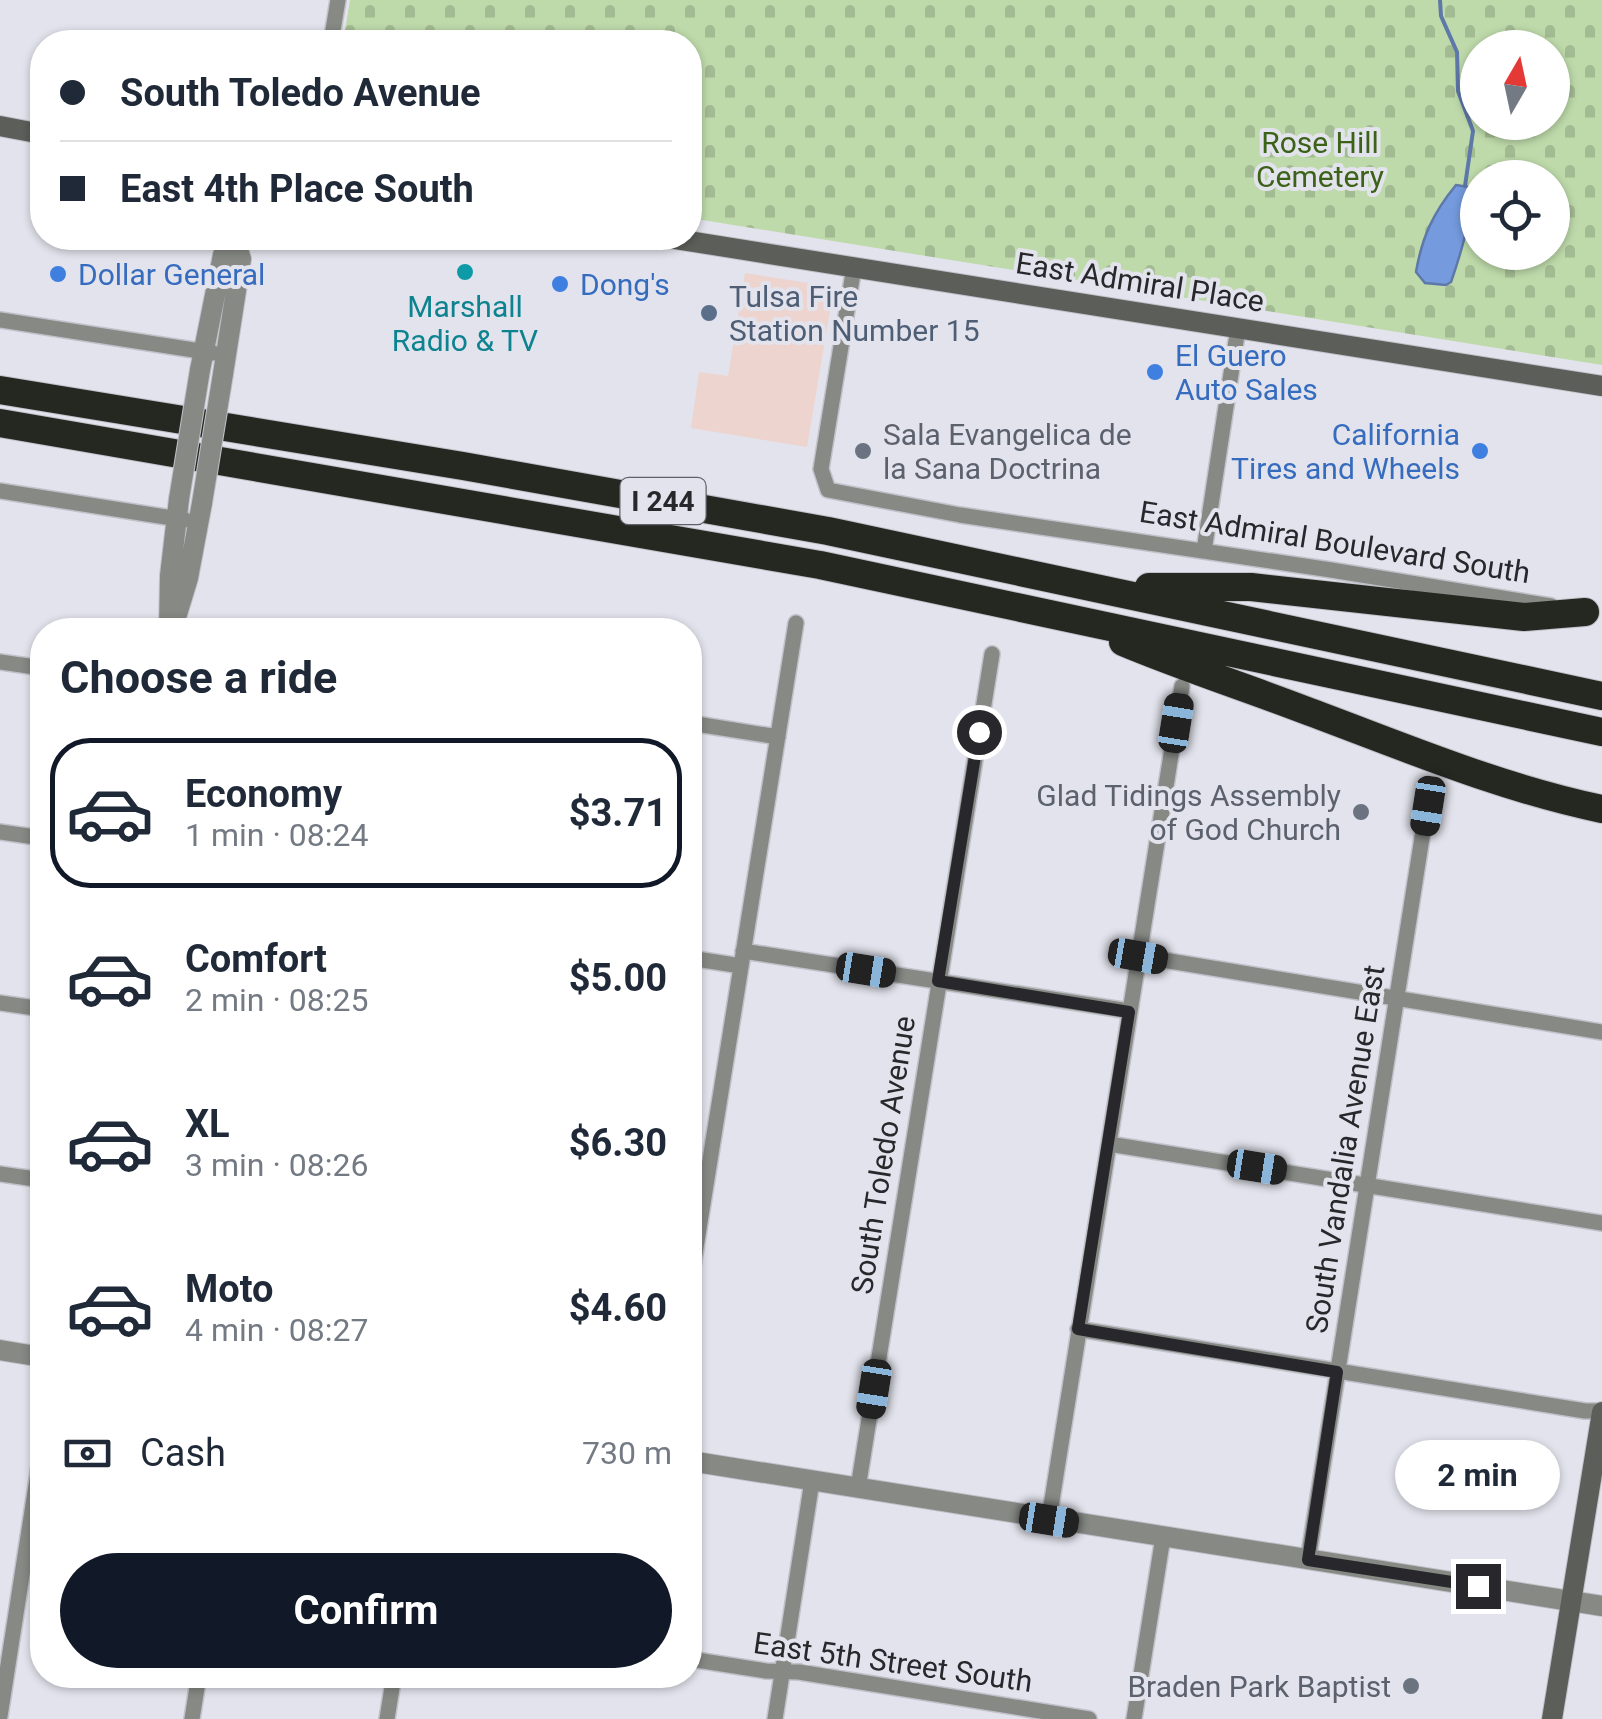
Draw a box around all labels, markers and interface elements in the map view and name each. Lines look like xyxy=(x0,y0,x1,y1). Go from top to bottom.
north arrow xyxy=(1460,30,1570,140)
map controls xyxy=(1460,30,1570,270)
text: South Toledo Avenue xyxy=(120,71,481,115)
park label: Rose Hill Cemetery xyxy=(1256,125,1384,194)
button: locate xyxy=(1460,160,1570,270)
text: East 4th Place South xyxy=(120,167,474,211)
street label: East Admiral Place xyxy=(1013,245,1267,319)
place label: Dollar General xyxy=(78,257,265,292)
marker: Marshall Radio & TV xyxy=(454,261,476,283)
marker: Dollar General xyxy=(47,263,69,285)
place label: Dong's xyxy=(580,267,670,302)
marker: Dong's xyxy=(549,273,571,295)
place label: Tulsa Fire Station Number 15 xyxy=(729,279,980,348)
place label: Marshall Radio & TV xyxy=(392,289,538,358)
marker: Tulsa Fire Station Number 15 xyxy=(698,302,720,324)
place label: El Guero Auto Sales xyxy=(1175,338,1318,407)
marker: El Guero Auto Sales xyxy=(1144,361,1166,383)
place label: Sala Evangelica de la Sana Doctrina xyxy=(883,417,1132,486)
place label: California Tires and Wheels xyxy=(1231,417,1460,486)
marker: Sala Evangelica de la Sana Doctrina xyxy=(852,440,874,462)
marker: California Tires and Wheels xyxy=(1469,440,1491,462)
road number: I 244 xyxy=(620,478,706,524)
street label: East Admiral Boulevard South xyxy=(1137,494,1533,590)
text: Choose a ride xyxy=(60,651,337,704)
car xyxy=(1156,691,1196,755)
route start xyxy=(957,710,1002,755)
icon: car xyxy=(65,768,155,858)
text: Economy xyxy=(185,772,342,816)
car xyxy=(1408,774,1448,838)
place label: Glad Tidings Assembly of God Church xyxy=(1036,778,1341,847)
text: $3.71 xyxy=(569,791,667,835)
marker: Glad Tidings Assembly of God Church xyxy=(1350,801,1372,823)
text: 1 min · 08:24 xyxy=(185,816,368,854)
icon: car xyxy=(65,933,155,1023)
car xyxy=(1106,936,1170,976)
text: Comfort xyxy=(185,937,327,981)
car xyxy=(834,950,898,990)
text: $5.00 xyxy=(569,956,667,1000)
street label: South Vandalia Avenue East xyxy=(1299,962,1391,1336)
text: 2 min · 08:25 xyxy=(185,981,368,1019)
street label: South Toledo Avenue xyxy=(844,1013,922,1297)
icon: car xyxy=(65,1098,155,1188)
text: XL xyxy=(185,1102,230,1146)
text: $6.30 xyxy=(569,1121,667,1165)
text: 3 min · 08:26 xyxy=(185,1146,368,1184)
car xyxy=(1225,1147,1289,1187)
icon: car xyxy=(65,1263,155,1353)
text: Moto xyxy=(185,1267,274,1311)
text: $4.60 xyxy=(569,1286,667,1330)
text: 4 min · 08:27 xyxy=(185,1311,368,1349)
car xyxy=(854,1357,894,1421)
icon: cash xyxy=(60,1426,115,1481)
text: Cash xyxy=(140,1431,226,1475)
text: 730 m xyxy=(582,1434,672,1472)
callout: 2 min xyxy=(1396,1441,1560,1511)
text: 2 min xyxy=(1437,1456,1518,1494)
car xyxy=(1017,1500,1081,1540)
button: Confirm xyxy=(60,1553,672,1668)
route end xyxy=(1456,1564,1501,1609)
street label: East 5th Street South xyxy=(751,1625,1035,1699)
place label: Braden Park Baptist xyxy=(1127,1669,1391,1704)
marker: Braden Park Baptist xyxy=(1400,1675,1422,1697)

